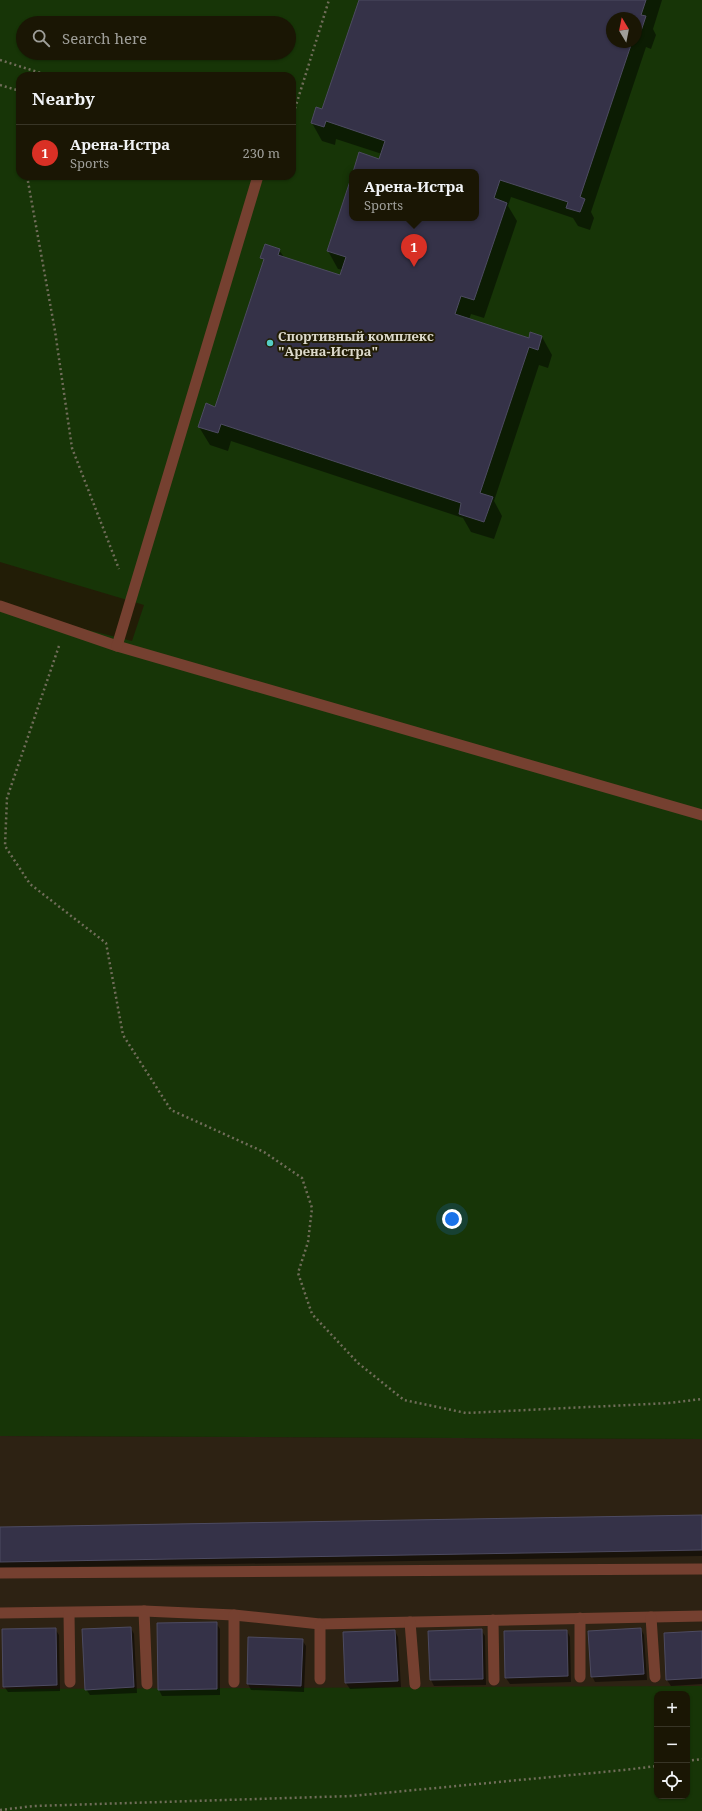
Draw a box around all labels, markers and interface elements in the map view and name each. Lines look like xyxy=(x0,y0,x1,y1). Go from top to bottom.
north arrow xyxy=(606,12,642,48)
search box xyxy=(16,16,296,60)
icon: search xyxy=(30,27,52,49)
text: Search here xyxy=(62,28,147,48)
text: Nearby xyxy=(32,87,95,110)
text: Арена-Истра xyxy=(70,134,170,154)
text: 1 xyxy=(41,144,49,162)
text: 230 m xyxy=(243,144,280,162)
text: Sports xyxy=(70,154,109,172)
popup xyxy=(349,169,479,221)
text: Арена-Истра xyxy=(364,176,464,196)
text: Sports xyxy=(364,196,403,214)
pin: 1 xyxy=(401,234,427,267)
place label: Спортивный комплекс "Арена-Истра" xyxy=(278,327,434,360)
marker: Спортивный комплекс "Арена-Истра" xyxy=(265,338,275,348)
your location xyxy=(442,1209,462,1229)
map controls xyxy=(654,1691,690,1799)
button: + xyxy=(654,1691,690,1727)
button: − xyxy=(654,1727,690,1763)
button: locate xyxy=(654,1763,690,1799)

